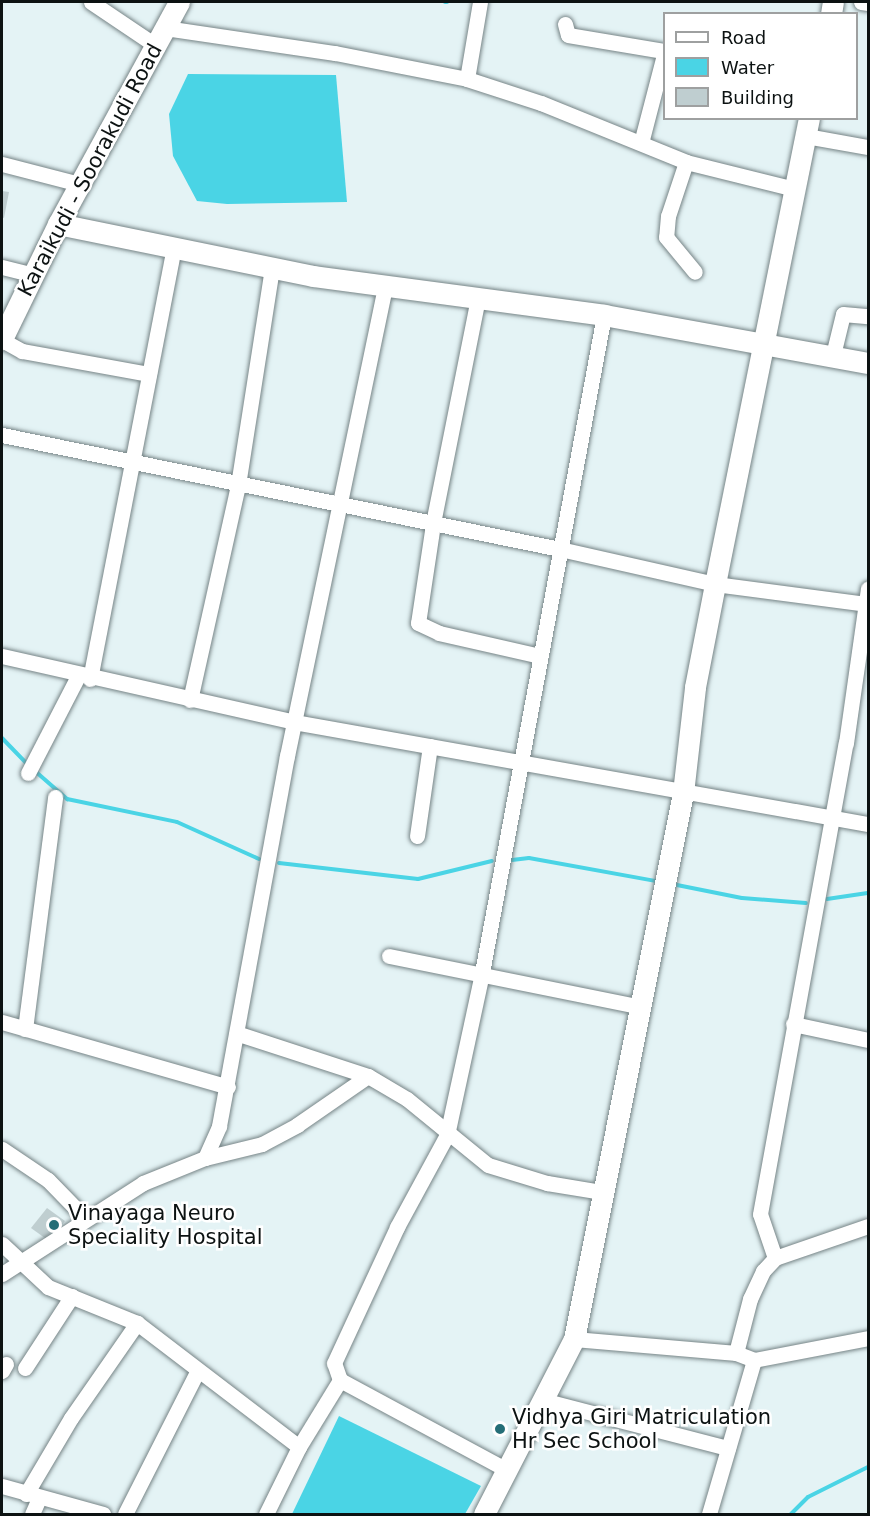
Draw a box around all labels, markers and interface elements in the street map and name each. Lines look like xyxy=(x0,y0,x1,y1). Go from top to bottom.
legend xyxy=(663,12,858,120)
text: Road xyxy=(721,27,766,48)
street label: Karaikudi - Soorakudi Road xyxy=(13,39,167,301)
text: Water xyxy=(721,57,774,78)
text: Building xyxy=(721,87,794,108)
place label: Vinayaga Neuro Speciality Hospital xyxy=(68,1200,263,1250)
marker: Vinayaga Neuro Speciality Hospital xyxy=(45,1216,63,1234)
place label: Vidhya Giri Matriculation Hr Sec School xyxy=(512,1404,771,1454)
marker: Vidhya Giri Matriculation Hr Sec School xyxy=(493,1422,507,1436)

